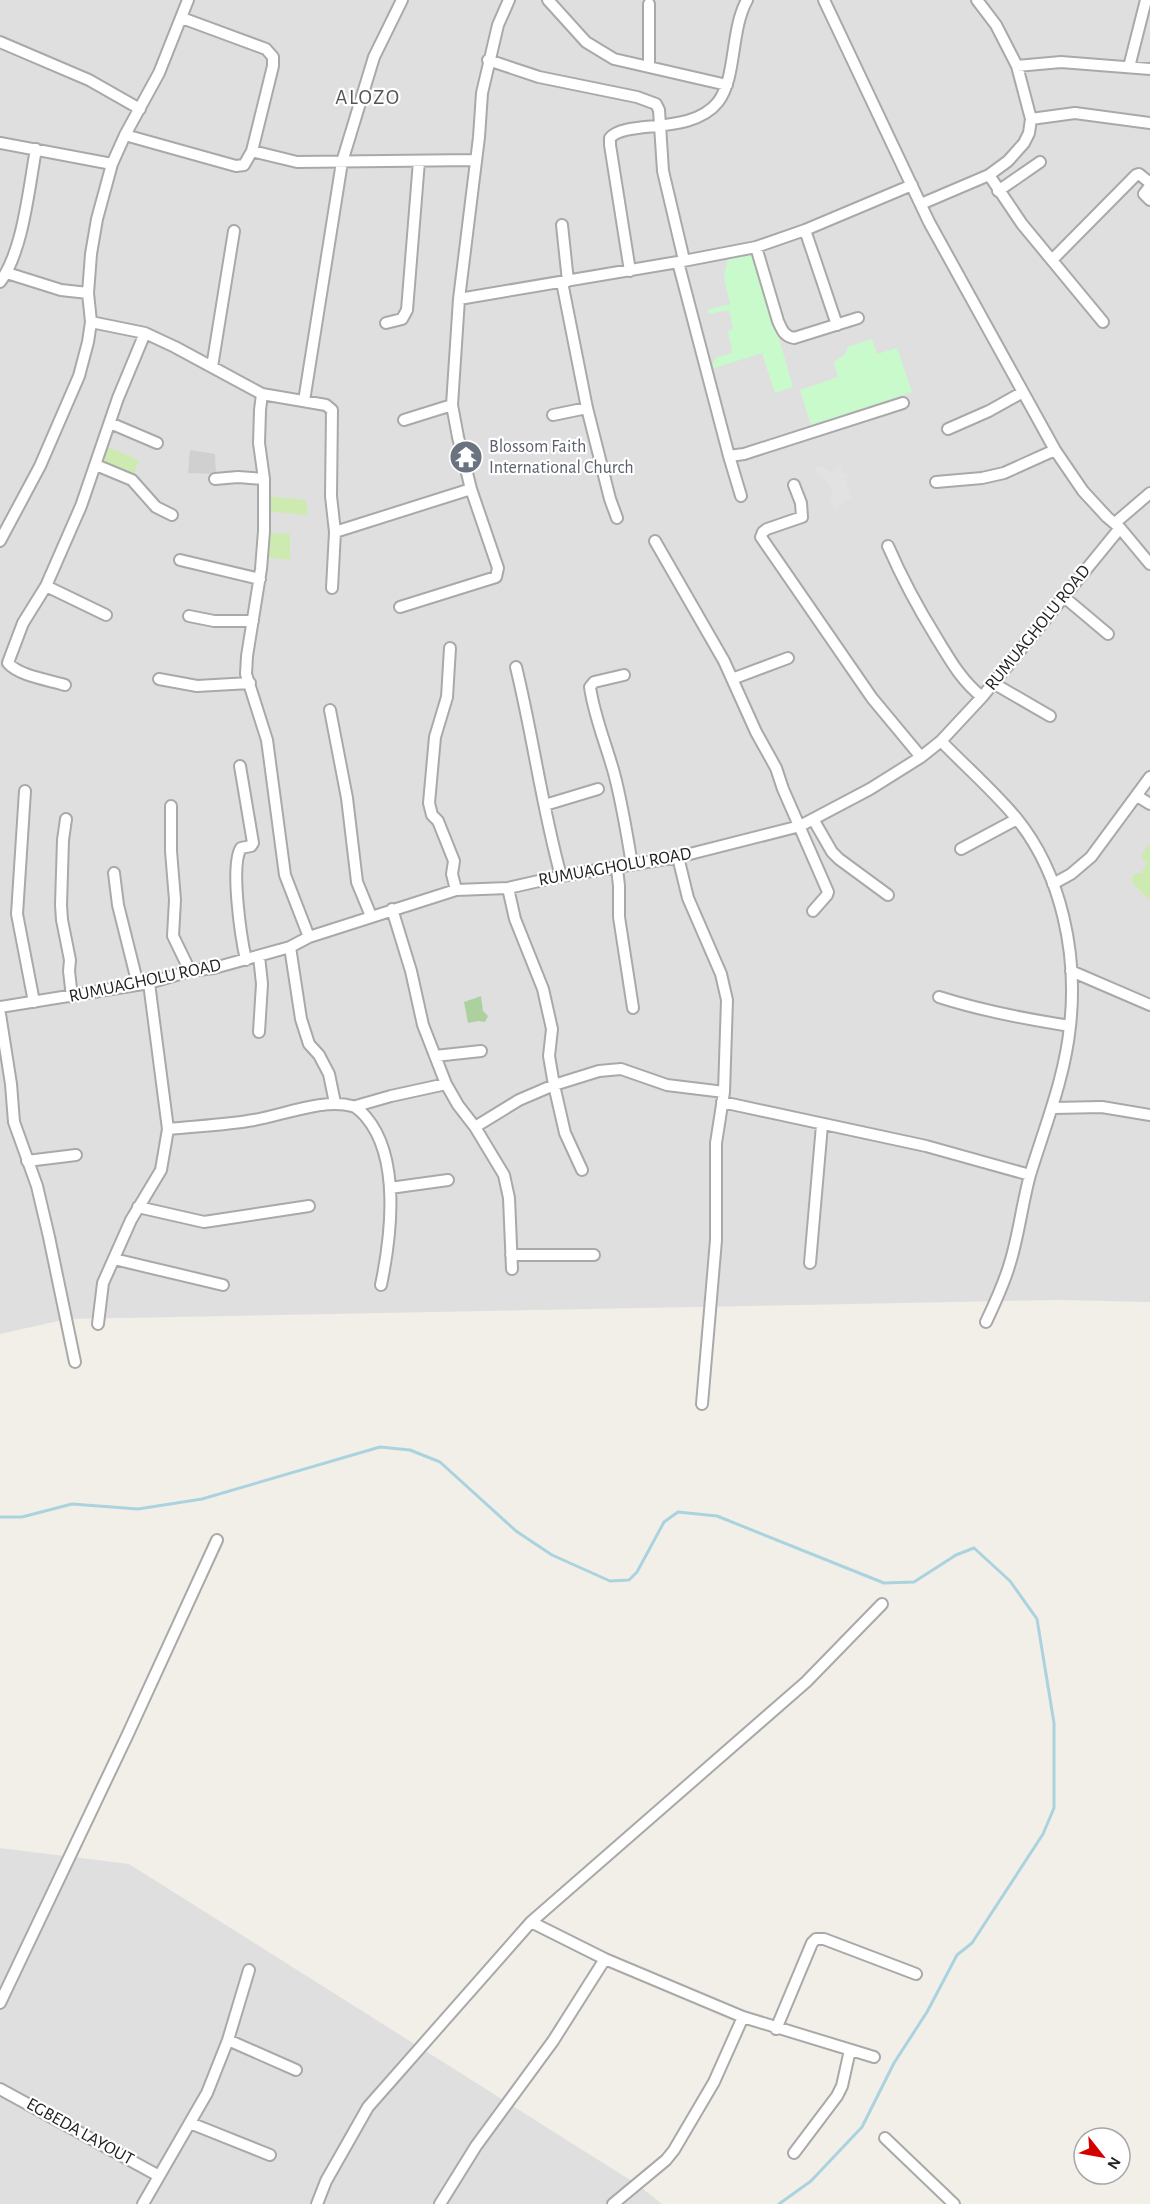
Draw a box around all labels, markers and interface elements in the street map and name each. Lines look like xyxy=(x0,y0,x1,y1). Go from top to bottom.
district label: ALOZO xyxy=(335,87,401,108)
place label: Blossom Faith International Church xyxy=(489,438,634,477)
temple icon: Blossom Faith International Church xyxy=(448,439,484,475)
street label: RUMUAGHOLU ROAD xyxy=(982,562,1094,694)
street label: RUMUAGHOLU ROAD xyxy=(537,845,693,889)
street label: RUMUAGHOLU ROAD xyxy=(67,956,223,1006)
street label: EGBEDA LAYOUT xyxy=(23,2095,137,2169)
north arrow xyxy=(1072,2126,1132,2186)
text: N xyxy=(1104,2154,1124,2172)

